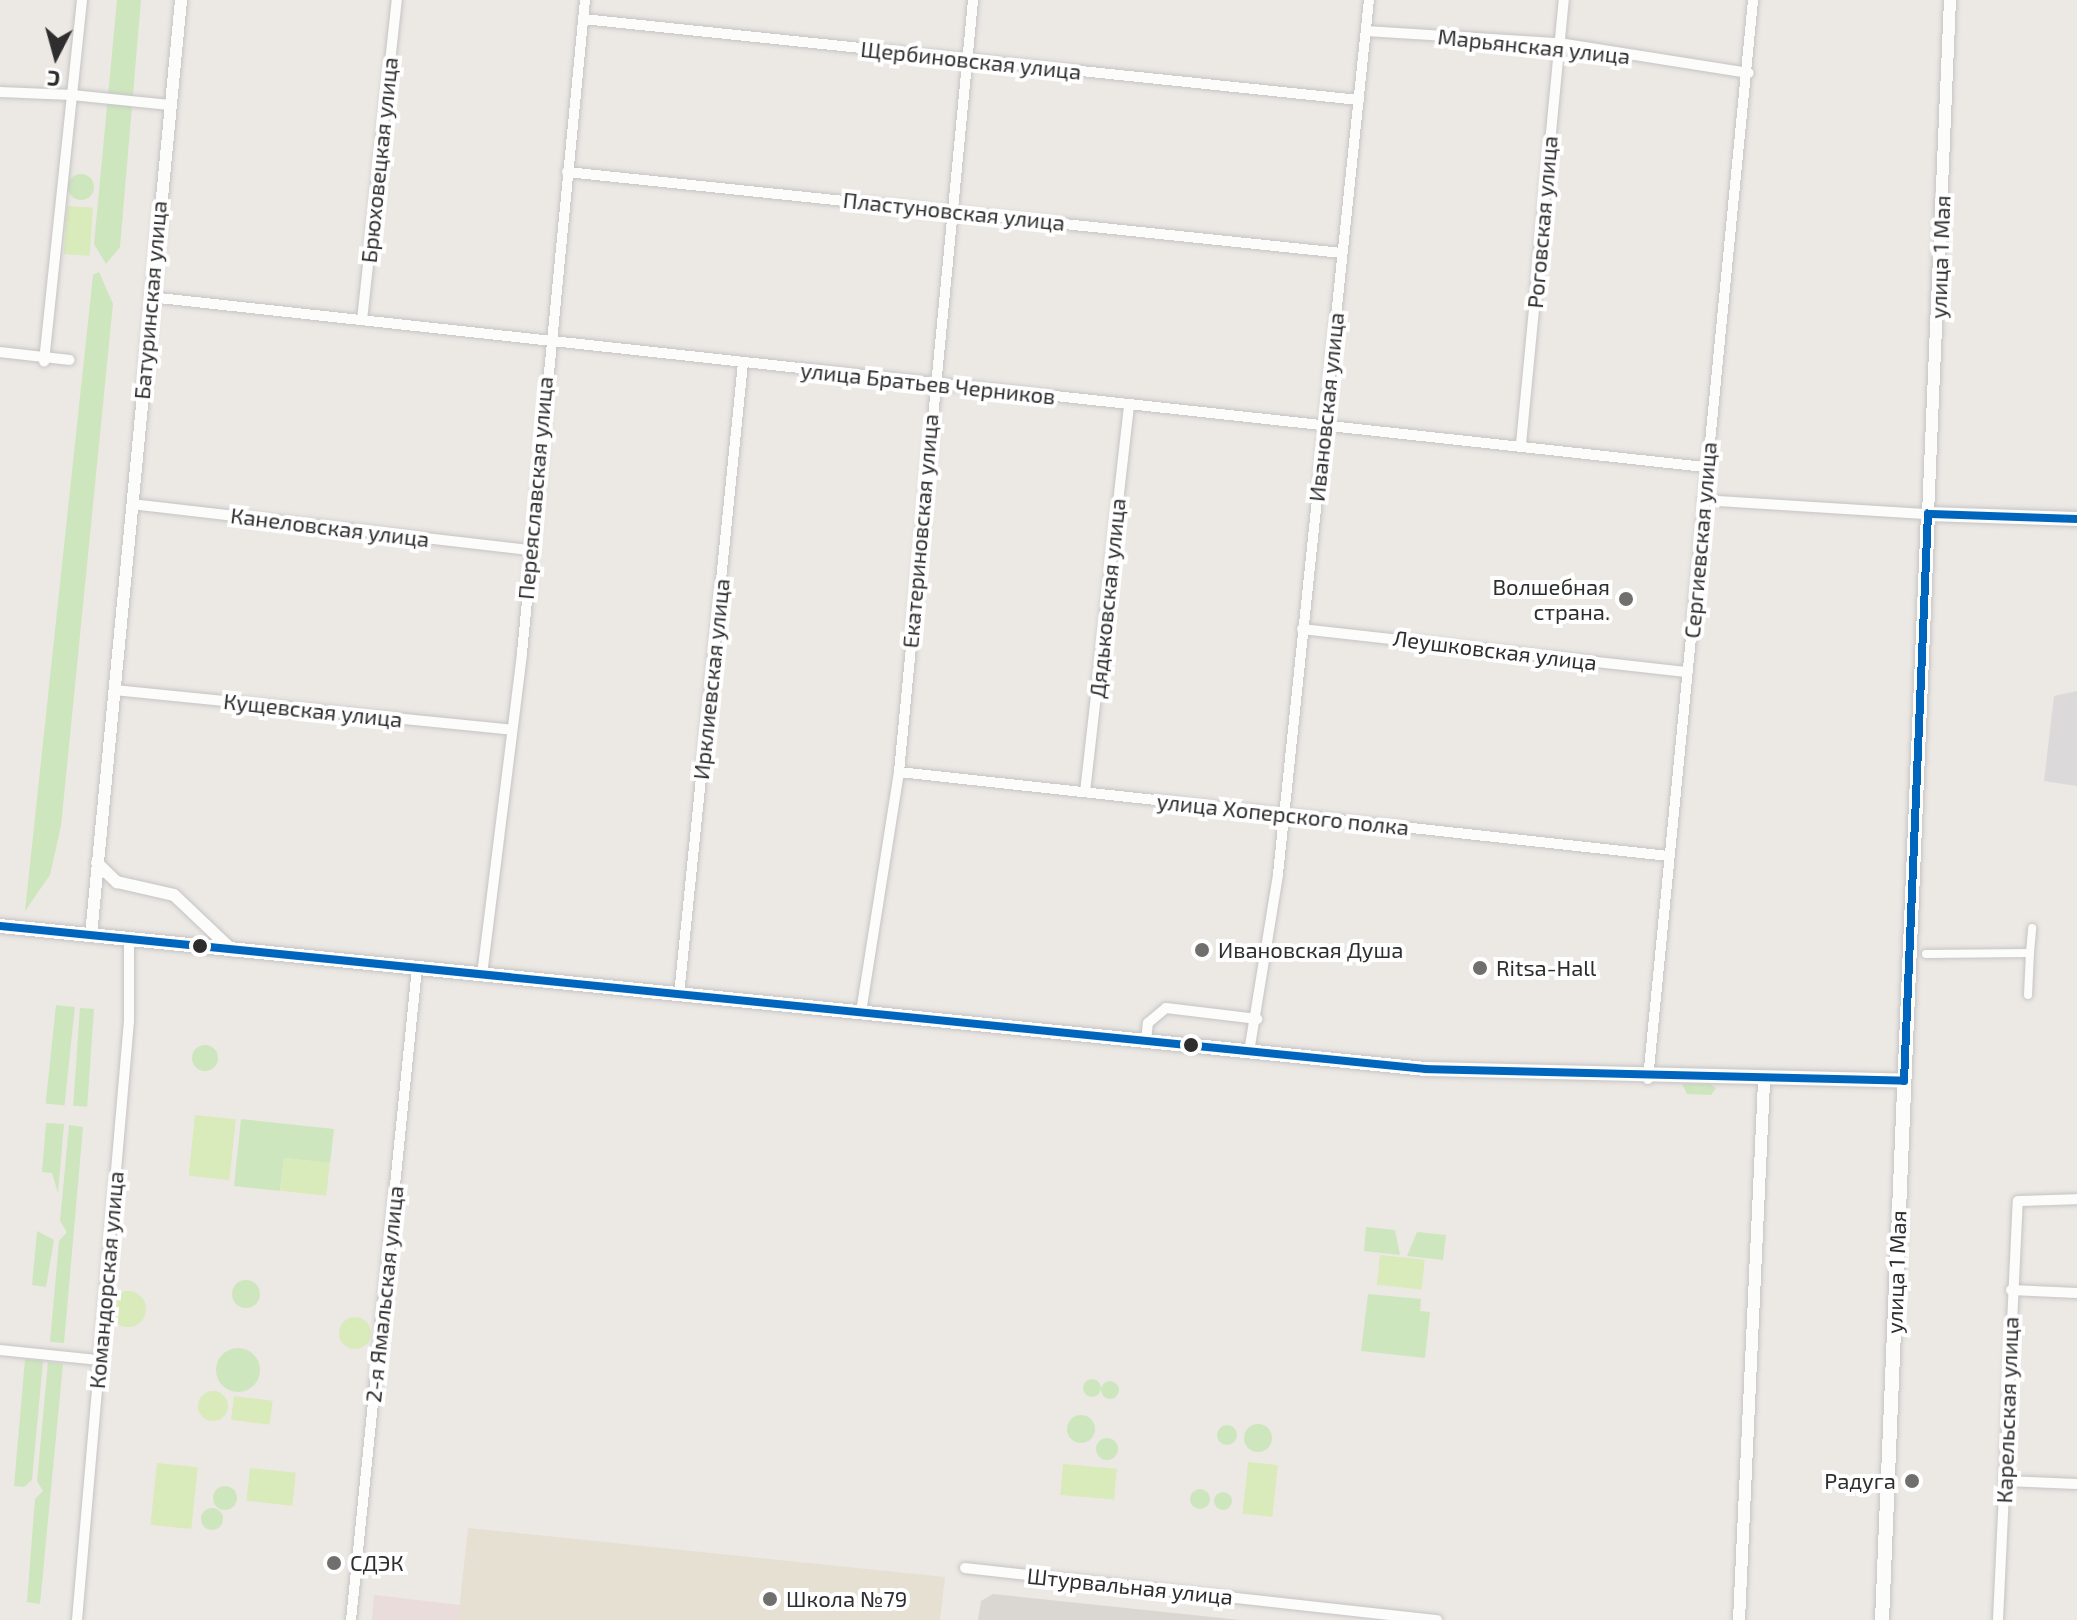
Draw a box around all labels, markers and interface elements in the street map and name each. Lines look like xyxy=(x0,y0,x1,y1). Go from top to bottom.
north arrow xyxy=(16,16,96,96)
street label: Марьянская улица xyxy=(1436,23,1632,69)
street label: Щербиновская улица xyxy=(859,35,1083,85)
street label: Брюховецкая улица xyxy=(355,56,403,264)
text: С xyxy=(46,66,61,93)
street label: Роговская улица xyxy=(1521,135,1563,309)
street label: Пластуновская улица xyxy=(842,186,1066,236)
street label: улица 1 Мая xyxy=(1925,195,1955,319)
street label: Батуринская улица xyxy=(128,200,172,400)
street label: Ивановская улица xyxy=(1303,311,1349,503)
street label: улица Братьев Черников xyxy=(799,356,1057,410)
street label: Переяславская улица xyxy=(512,375,558,601)
street label: Екатериновская улица xyxy=(897,413,943,649)
street label: Сергиевская улица xyxy=(1678,441,1722,639)
street label: Дядьковская улица xyxy=(1083,497,1131,699)
street label: Канеловская улица xyxy=(229,502,431,552)
place label: Волшебная страна. xyxy=(1492,573,1610,624)
street label: Ирклиевская улица xyxy=(687,577,735,781)
marker: Волшебная страна. xyxy=(1617,590,1635,608)
street label: Леушковская улица xyxy=(1392,624,1598,676)
street label: Кущевская улица xyxy=(222,687,404,733)
street label: улица Хоперского полка xyxy=(1156,788,1410,840)
place label: Ивановская Душа xyxy=(1218,937,1403,963)
unlabelled marker xyxy=(192,938,208,954)
marker: Ивановская Душа xyxy=(1193,941,1211,959)
place label: Ritsa-Hall xyxy=(1496,955,1596,981)
marker: Ritsa-Hall xyxy=(1471,959,1489,977)
unlabelled marker xyxy=(1183,1037,1199,1053)
street label: Командорская улица xyxy=(83,1170,129,1390)
street label: 2-я Ямальская улица xyxy=(359,1184,409,1404)
street label: улица 1 Мая xyxy=(1881,1210,1911,1334)
street label: Карельская улица xyxy=(1991,1316,2023,1504)
place label: Радуга xyxy=(1824,1468,1896,1494)
marker: Радуга xyxy=(1903,1472,1921,1490)
place label: СДЭК xyxy=(350,1550,404,1576)
marker: СДЭК xyxy=(325,1554,343,1572)
street label: Штурвальная улица xyxy=(1026,1562,1234,1610)
place label: Школа №79 xyxy=(786,1586,907,1612)
marker: Школа №79 xyxy=(761,1590,779,1608)

